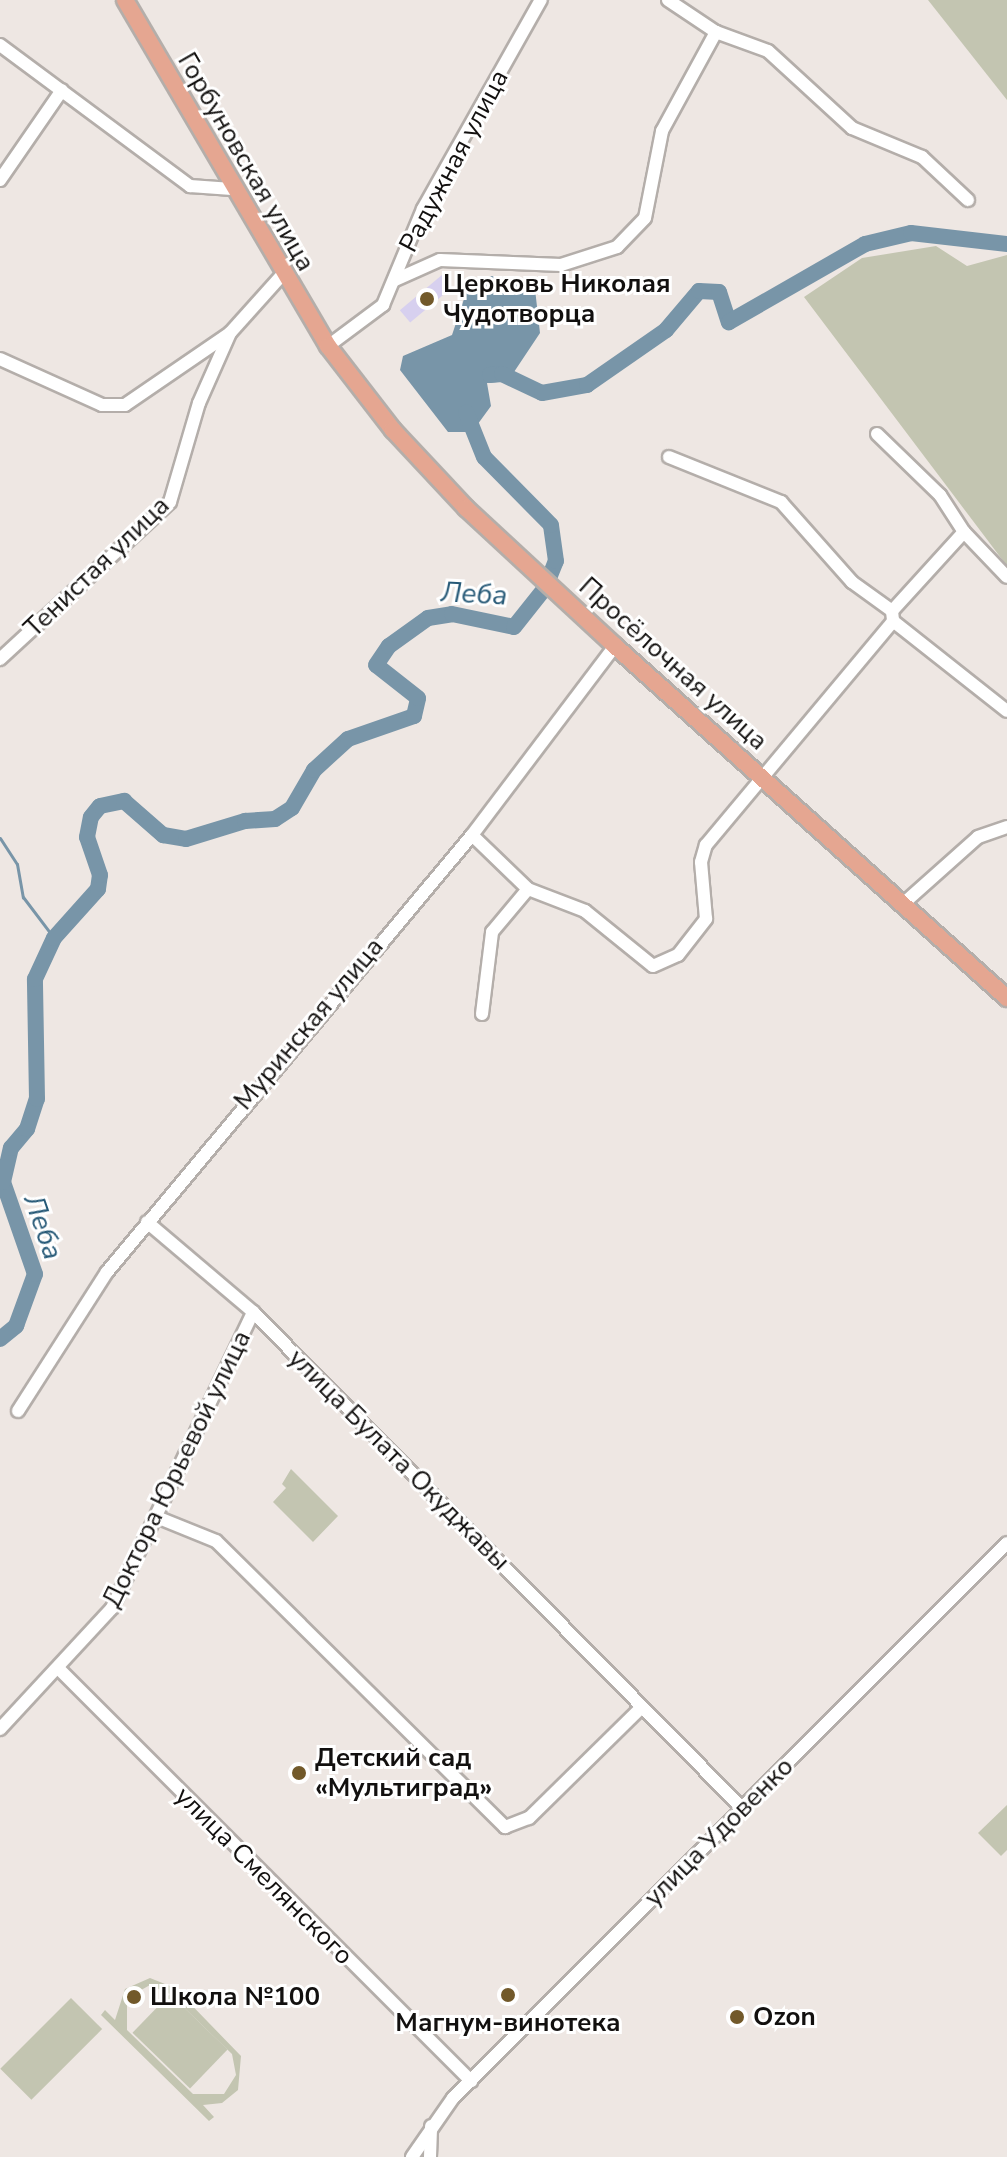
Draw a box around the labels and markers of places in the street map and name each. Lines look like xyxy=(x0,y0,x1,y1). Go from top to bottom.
place label: Церковь Николая Чудотворца xyxy=(443,268,671,330)
marker: Церковь Николая Чудотворца xyxy=(418,290,436,308)
place label: Детский сад «Мультиград» xyxy=(315,1742,492,1804)
marker: Детский сад «Мультиград» xyxy=(290,1764,308,1782)
place label: Школа №100 xyxy=(150,1981,320,2013)
marker: Магнум-винотека xyxy=(499,1986,517,2004)
marker: Школа №100 xyxy=(125,1988,143,2006)
place label: Ozon xyxy=(753,2001,816,2033)
place label: Магнум-винотека xyxy=(395,2007,621,2039)
marker: Ozon xyxy=(728,2008,746,2026)

